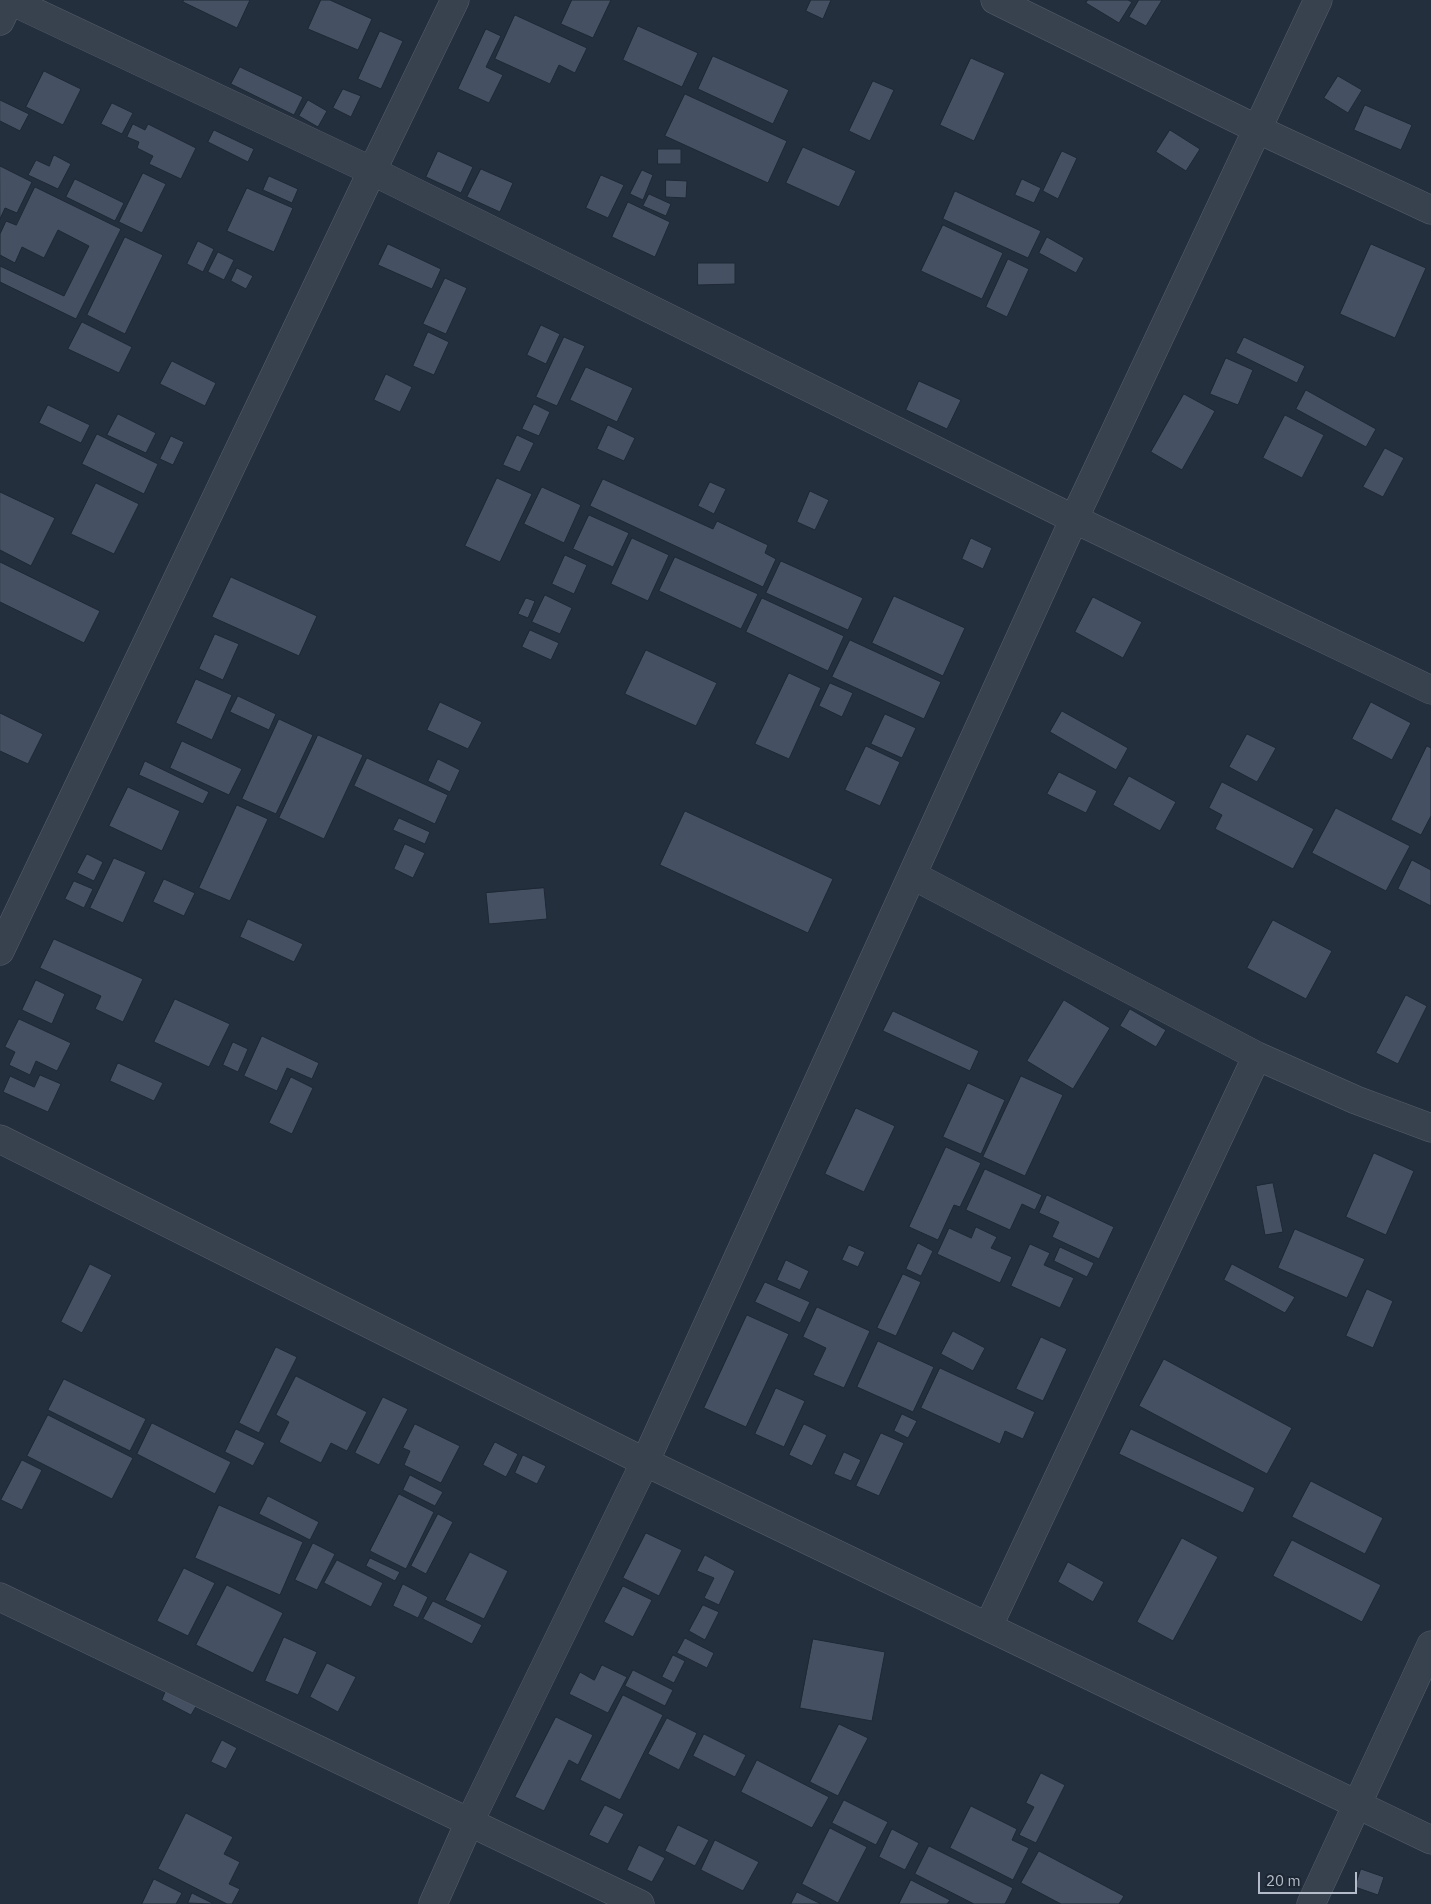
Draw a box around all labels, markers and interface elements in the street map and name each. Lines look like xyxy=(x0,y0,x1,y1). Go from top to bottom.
scale bar xyxy=(1261,1862,1360,1894)
text: 20 m xyxy=(1266,1871,1301,1890)

